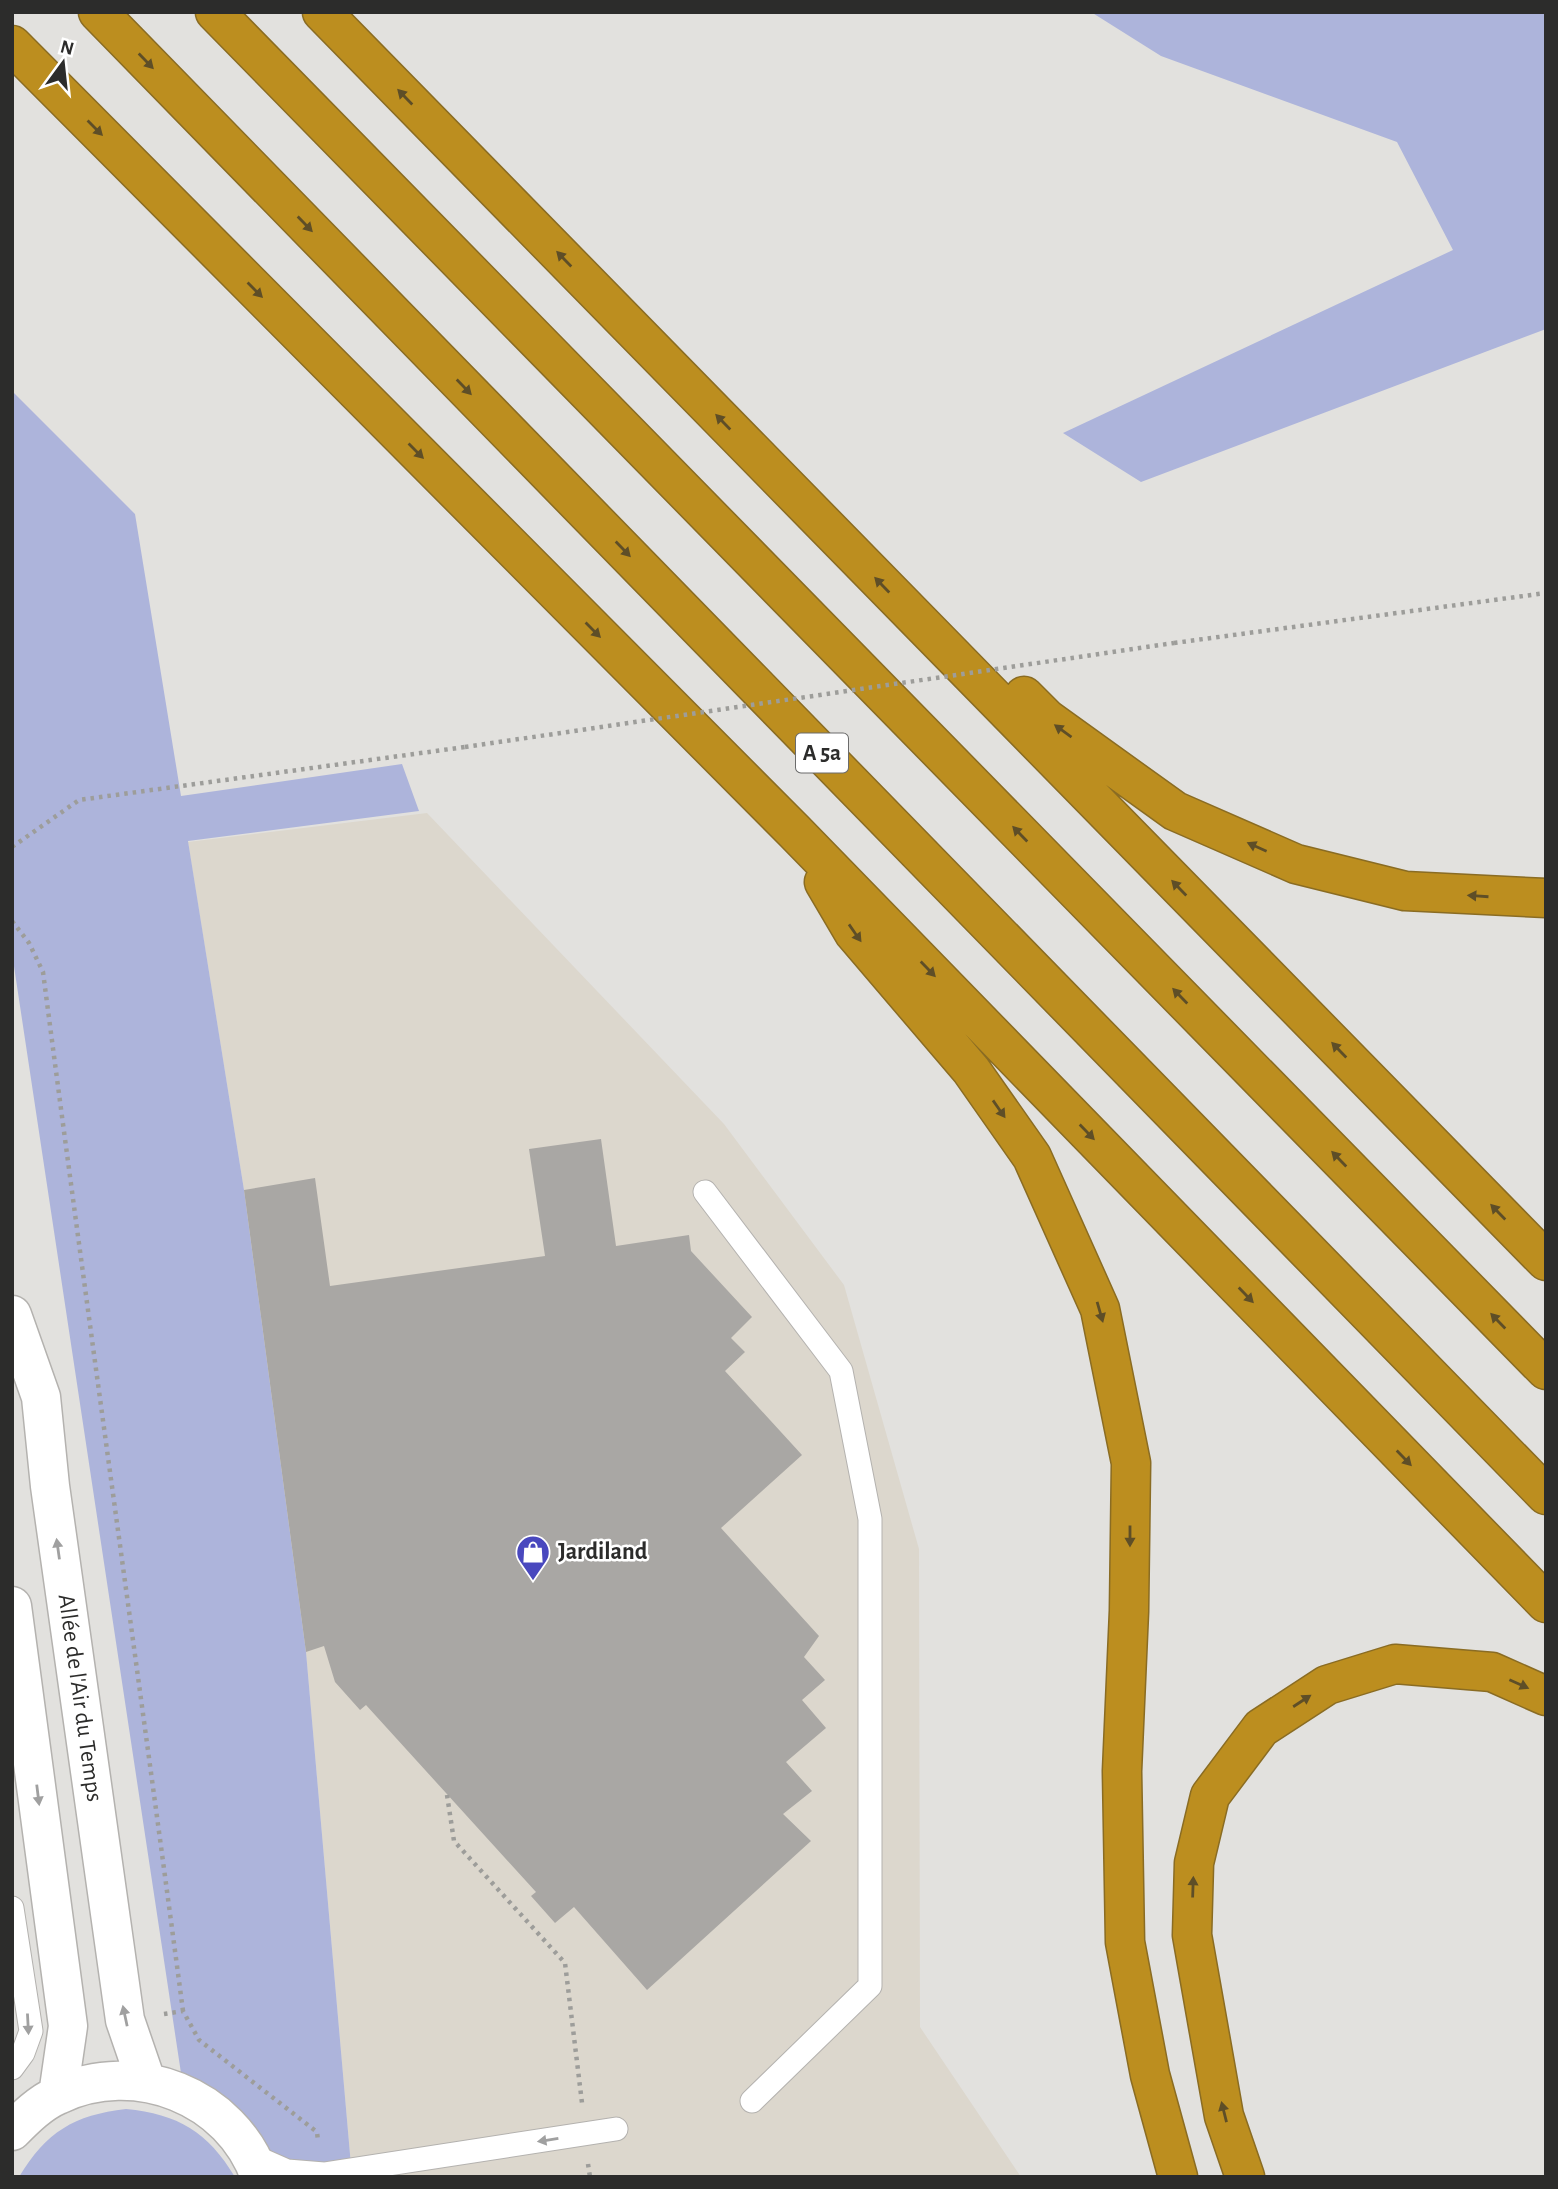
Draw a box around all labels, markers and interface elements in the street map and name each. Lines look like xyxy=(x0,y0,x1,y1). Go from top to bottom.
north arrow xyxy=(28,28,98,98)
text: N xyxy=(58,37,76,59)
one-way arrow xyxy=(138,53,154,69)
one-way arrow xyxy=(397,89,413,106)
one-way arrow xyxy=(86,120,103,136)
one-way arrow xyxy=(296,215,312,232)
one-way arrow xyxy=(555,251,572,268)
one-way arrow xyxy=(247,281,264,298)
one-way arrow xyxy=(455,378,472,395)
one-way arrow xyxy=(715,414,731,430)
one-way arrow xyxy=(407,442,423,459)
one-way arrow xyxy=(614,541,631,558)
one-way arrow xyxy=(874,577,891,593)
one-way arrow xyxy=(585,621,602,638)
one-way arrow xyxy=(1054,724,1072,738)
road number: A 5a xyxy=(796,734,848,772)
one-way arrow xyxy=(1013,826,1029,843)
one-way arrow xyxy=(1247,841,1267,853)
one-way arrow xyxy=(1171,879,1188,896)
one-way arrow xyxy=(1466,890,1488,901)
one-way arrow xyxy=(848,924,862,942)
one-way arrow xyxy=(920,960,936,977)
one-way arrow xyxy=(1171,988,1188,1005)
one-way arrow xyxy=(1331,1042,1347,1059)
one-way arrow xyxy=(992,1100,1006,1118)
one-way arrow xyxy=(1078,1123,1094,1140)
one-way arrow xyxy=(1331,1151,1347,1168)
one-way arrow xyxy=(1490,1205,1507,1221)
one-way arrow xyxy=(1237,1286,1253,1303)
one-way arrow xyxy=(1095,1301,1105,1322)
one-way arrow xyxy=(1490,1314,1507,1330)
one-way arrow xyxy=(1396,1449,1413,1466)
one-way arrow xyxy=(1124,1525,1136,1547)
shop icon: Jardiland xyxy=(514,1533,552,1582)
one-way arrow xyxy=(53,1537,64,1559)
place label: Jardiland xyxy=(558,1540,648,1564)
street label: Allée de l'Air du Temps xyxy=(54,1593,106,1803)
one-way arrow xyxy=(1509,1678,1529,1690)
one-way arrow xyxy=(1293,1694,1311,1708)
one-way arrow xyxy=(33,1784,44,1806)
one-way arrow xyxy=(1188,1876,1199,1898)
one-way arrow xyxy=(120,2005,131,2027)
one-way arrow xyxy=(23,2013,34,2035)
one-way arrow xyxy=(1218,2101,1229,2123)
one-way arrow xyxy=(537,2134,559,2145)

